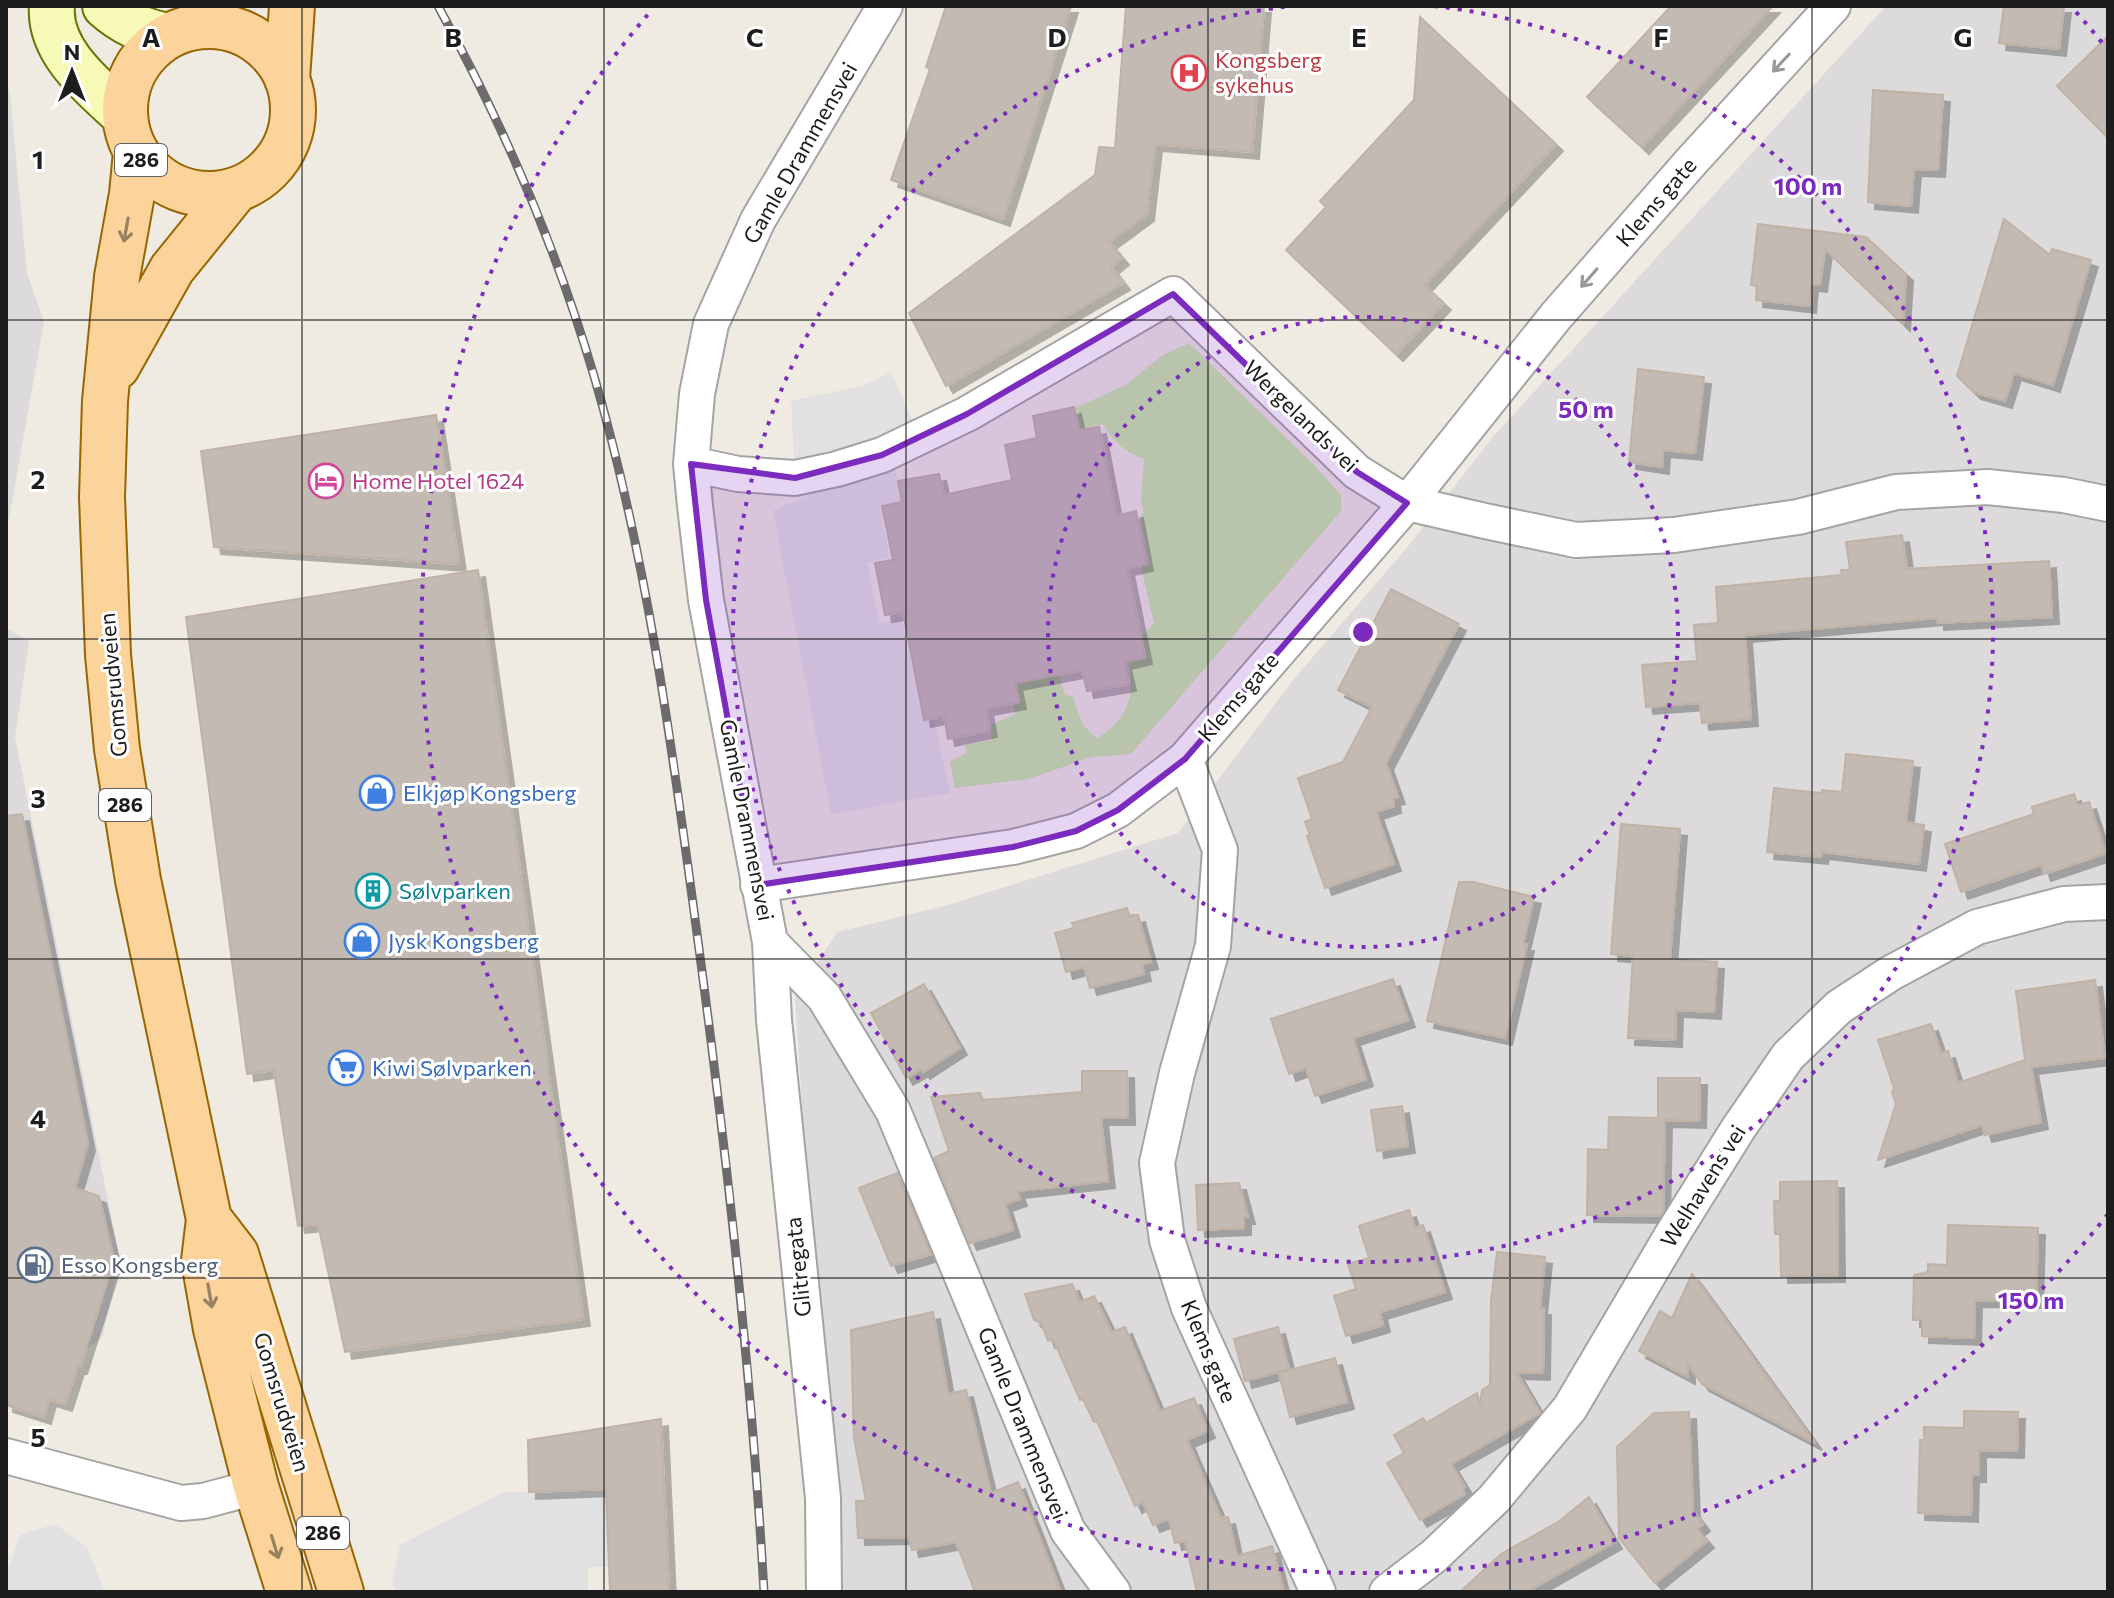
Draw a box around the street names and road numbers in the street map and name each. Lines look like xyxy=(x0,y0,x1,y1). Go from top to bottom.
street label: Gamle Drammensvei xyxy=(737,57,863,248)
road number: 286 xyxy=(115,144,167,176)
street label: Klems gate xyxy=(1610,152,1702,252)
street label: Wergelands vei xyxy=(1238,354,1364,477)
street label: Gomsrudveien xyxy=(93,612,132,758)
street label: Klems gate xyxy=(1192,647,1284,747)
street label: Gamle Drammensvei xyxy=(715,717,780,923)
road number: 286 xyxy=(99,789,151,821)
street label: Welhavens vei xyxy=(1654,1119,1751,1252)
street label: Glitregata xyxy=(779,1216,816,1318)
street label: Klems gate xyxy=(1176,1295,1243,1406)
street label: Gamle Drammensvei xyxy=(973,1323,1074,1523)
street label: Gomsrudveien xyxy=(248,1329,317,1475)
road number: 286 xyxy=(297,1517,349,1549)

